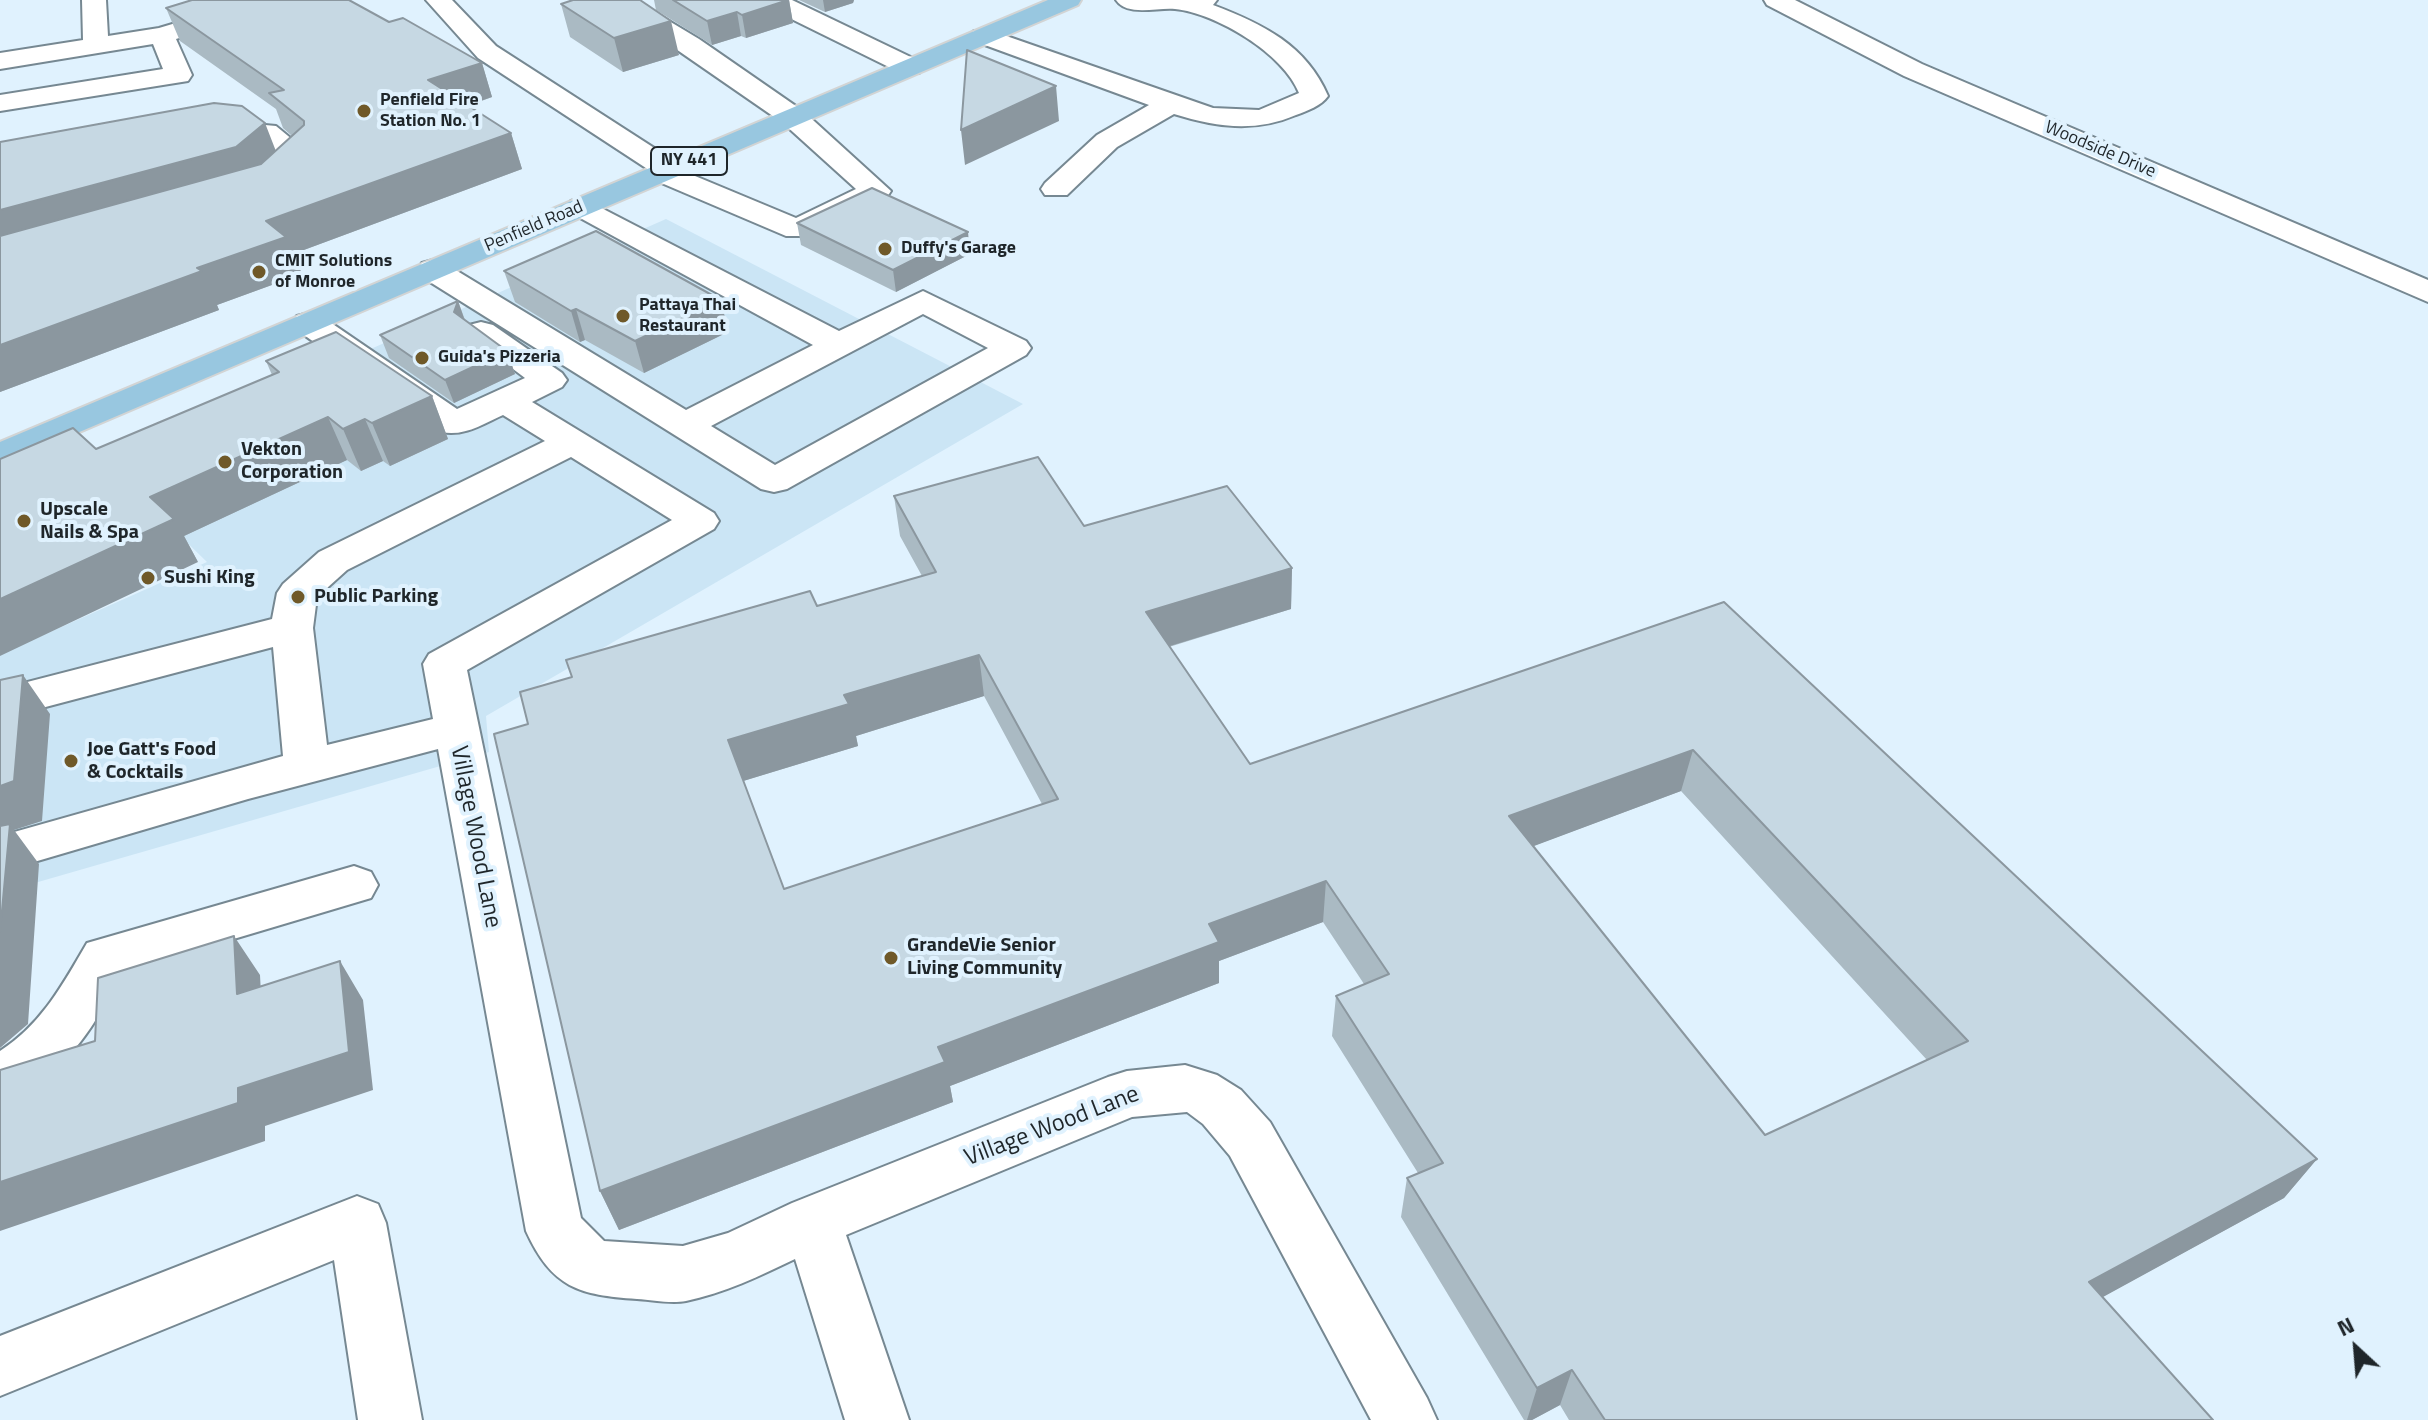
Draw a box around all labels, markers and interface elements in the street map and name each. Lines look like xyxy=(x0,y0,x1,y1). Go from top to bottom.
place label: Penfield Fire Station No. 1 xyxy=(380,90,481,132)
marker: Penfield Fire Station No. 1 xyxy=(355,102,373,120)
street label: Woodside Drive xyxy=(2041,117,2159,183)
road number: NY 441 xyxy=(651,147,727,175)
street label: Penfield Road xyxy=(481,197,587,257)
place label: Duffy's Garage xyxy=(901,238,1016,260)
marker: Duffy's Garage xyxy=(876,240,894,258)
place label: CMIT Solutions of Monroe xyxy=(275,251,392,294)
marker: CMIT Solutions of Monroe xyxy=(250,263,268,281)
place label: Pattaya Thai Restaurant xyxy=(639,295,736,338)
marker: Pattaya Thai Restaurant xyxy=(614,307,632,325)
place label: Guida's Pizzeria xyxy=(438,347,561,369)
marker: Guida's Pizzeria xyxy=(413,349,431,367)
place label: Vekton Corporation xyxy=(241,438,343,485)
marker: Vekton Corporation xyxy=(216,453,234,471)
place label: Upscale Nails & Spa xyxy=(40,498,139,545)
marker: Upscale Nails & Spa xyxy=(15,512,33,530)
place label: Sushi King xyxy=(164,566,255,590)
marker: Sushi King xyxy=(139,569,157,587)
place label: Public Parking xyxy=(314,585,438,609)
marker: Public Parking xyxy=(289,588,307,606)
place label: Joe Gatt's Food & Cocktails xyxy=(87,738,216,785)
street label: Village Wood Lane xyxy=(443,744,507,930)
marker: Joe Gatt's Food & Cocktails xyxy=(62,752,80,770)
place label: GrandeVie Senior Living Community xyxy=(907,934,1062,981)
marker: GrandeVie Senior Living Community xyxy=(882,949,900,967)
street label: Village Wood Lane xyxy=(961,1080,1143,1174)
north arrow xyxy=(2316,1308,2396,1388)
text: N xyxy=(2331,1308,2360,1345)

